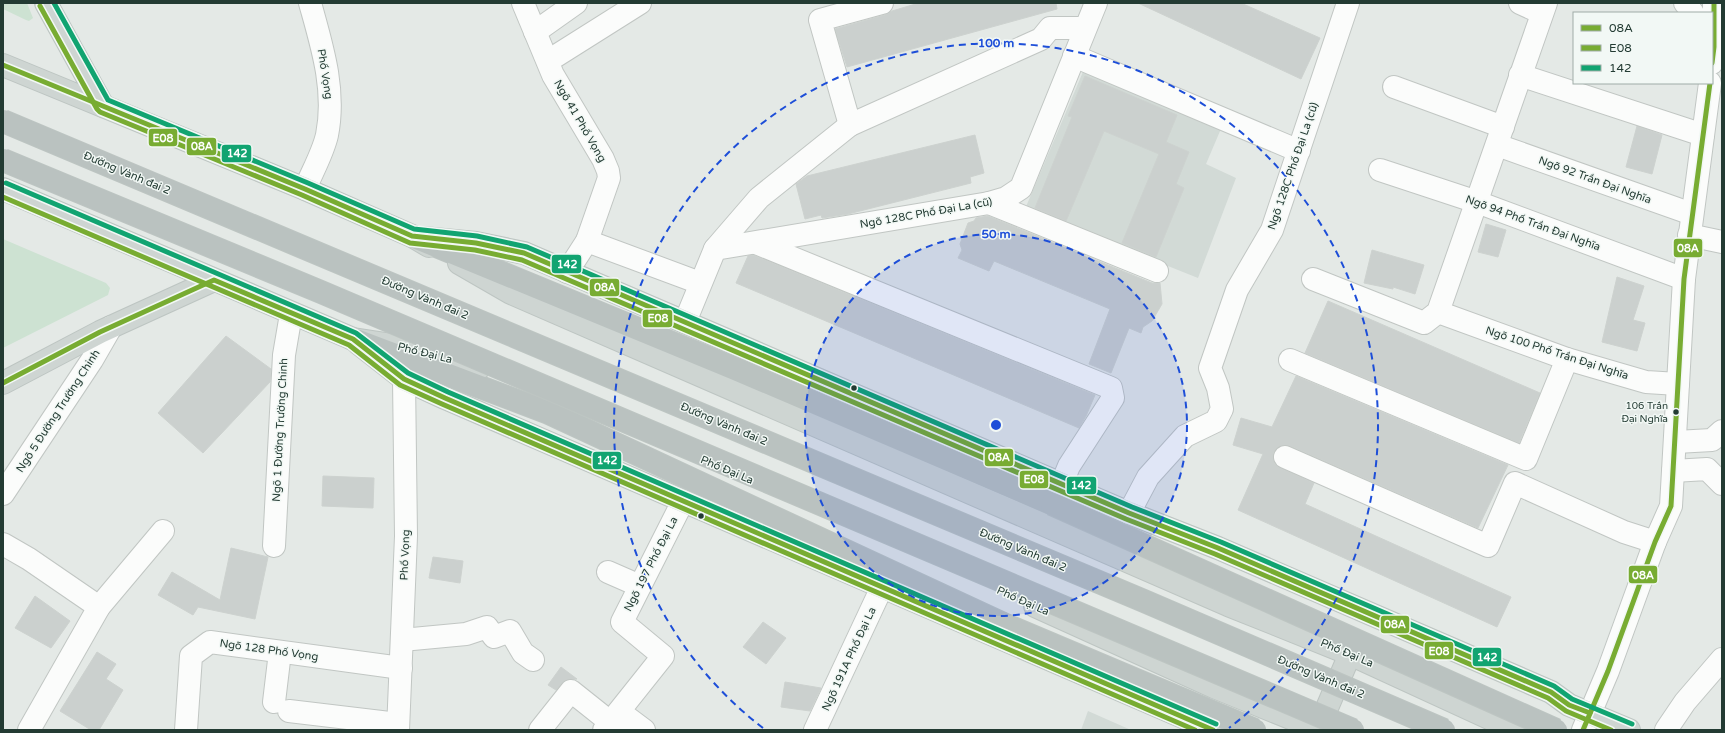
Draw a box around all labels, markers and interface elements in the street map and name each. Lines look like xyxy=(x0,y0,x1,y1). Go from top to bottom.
legend xyxy=(1573,12,1713,84)
text: 08A xyxy=(1609,21,1633,35)
text: 100 m xyxy=(978,36,1014,50)
text: E08 xyxy=(1609,41,1632,55)
street label: Phố Vọng xyxy=(315,48,335,100)
text: 142 xyxy=(1609,61,1632,75)
street label: Ngõ 41 Phố Vọng xyxy=(551,78,609,164)
street label: Ngõ 128C Phố Đại La (cũ) xyxy=(1265,100,1321,232)
line badge: E08 xyxy=(148,128,178,147)
text: E08 xyxy=(153,132,174,145)
line badge: 08A xyxy=(186,137,217,156)
text: 08A xyxy=(191,140,213,153)
line badge: 142 xyxy=(221,144,252,163)
text: 142 xyxy=(227,147,247,160)
street label: Đường Vành đai 2 xyxy=(81,149,173,197)
street label: Ngõ 92 Trần Đại Nghĩa xyxy=(1537,154,1653,206)
street label: Ngõ 94 Phố Trần Đại Nghĩa xyxy=(1464,192,1602,254)
street label: Ngõ 128C Phố Đại La (cũ) xyxy=(859,195,993,231)
text: 50 m xyxy=(981,227,1011,241)
line badge: 08A xyxy=(1673,238,1703,258)
text: 08A xyxy=(1677,242,1699,255)
line badge: 142 xyxy=(551,254,582,274)
text: 142 xyxy=(557,258,577,271)
street label: Đường Vành đai 2 xyxy=(379,274,471,322)
line badge: 08A xyxy=(589,278,620,297)
text: 08A xyxy=(594,281,616,294)
line badge: E08 xyxy=(642,309,673,328)
text: E08 xyxy=(648,312,669,325)
street label: Ngõ 100 Phố Trần Đại Nghĩa xyxy=(1484,324,1630,382)
street label: Phố Đại La xyxy=(396,340,454,366)
street label: Ngõ 5 Đường Trường Chinh xyxy=(13,347,103,475)
street label: Ngõ 1 Đường Trường Chinh xyxy=(270,358,290,502)
unlabelled marker xyxy=(849,383,859,393)
street label: Đường Vành đai 2 xyxy=(678,400,770,448)
place label: 106 Trần Đại Nghĩa xyxy=(1621,400,1668,425)
marker: 106 Trần Đại Nghĩa xyxy=(1671,407,1681,417)
centre of rings xyxy=(989,418,1003,432)
line badge: 08A xyxy=(984,448,1014,467)
line badge: 142 xyxy=(592,451,622,470)
text: 08A xyxy=(988,451,1010,464)
street label: Phố Đại La xyxy=(699,453,755,487)
text: 142 xyxy=(597,454,617,467)
line badge: E08 xyxy=(1019,470,1049,489)
text: E08 xyxy=(1024,473,1045,486)
line badge: 142 xyxy=(1066,476,1097,495)
text: 142 xyxy=(1071,479,1091,492)
unlabelled marker xyxy=(696,511,706,521)
street label: Ngõ 197 Phố Đại La xyxy=(621,514,681,614)
street label: Đường Vành đai 2 xyxy=(977,526,1069,574)
street label: Phố Vọng xyxy=(398,529,412,581)
line badge: 08A xyxy=(1628,565,1658,584)
text: 08A xyxy=(1632,569,1654,582)
street label: Phố Đại La xyxy=(995,584,1051,618)
street label: Ngõ 191A Phố Đại La xyxy=(819,605,879,713)
line badge: 08A xyxy=(1380,615,1410,634)
text: 08A xyxy=(1384,618,1406,631)
street label: Phố Đại La xyxy=(1319,636,1375,670)
street label: Ngõ 128 Phố Vọng xyxy=(219,637,319,663)
line badge: E08 xyxy=(1424,641,1454,660)
text: E08 xyxy=(1429,645,1450,658)
line badge: 142 xyxy=(1472,647,1502,667)
text: 142 xyxy=(1477,651,1497,664)
street label: Đường Vành đai 2 xyxy=(1275,653,1367,701)

